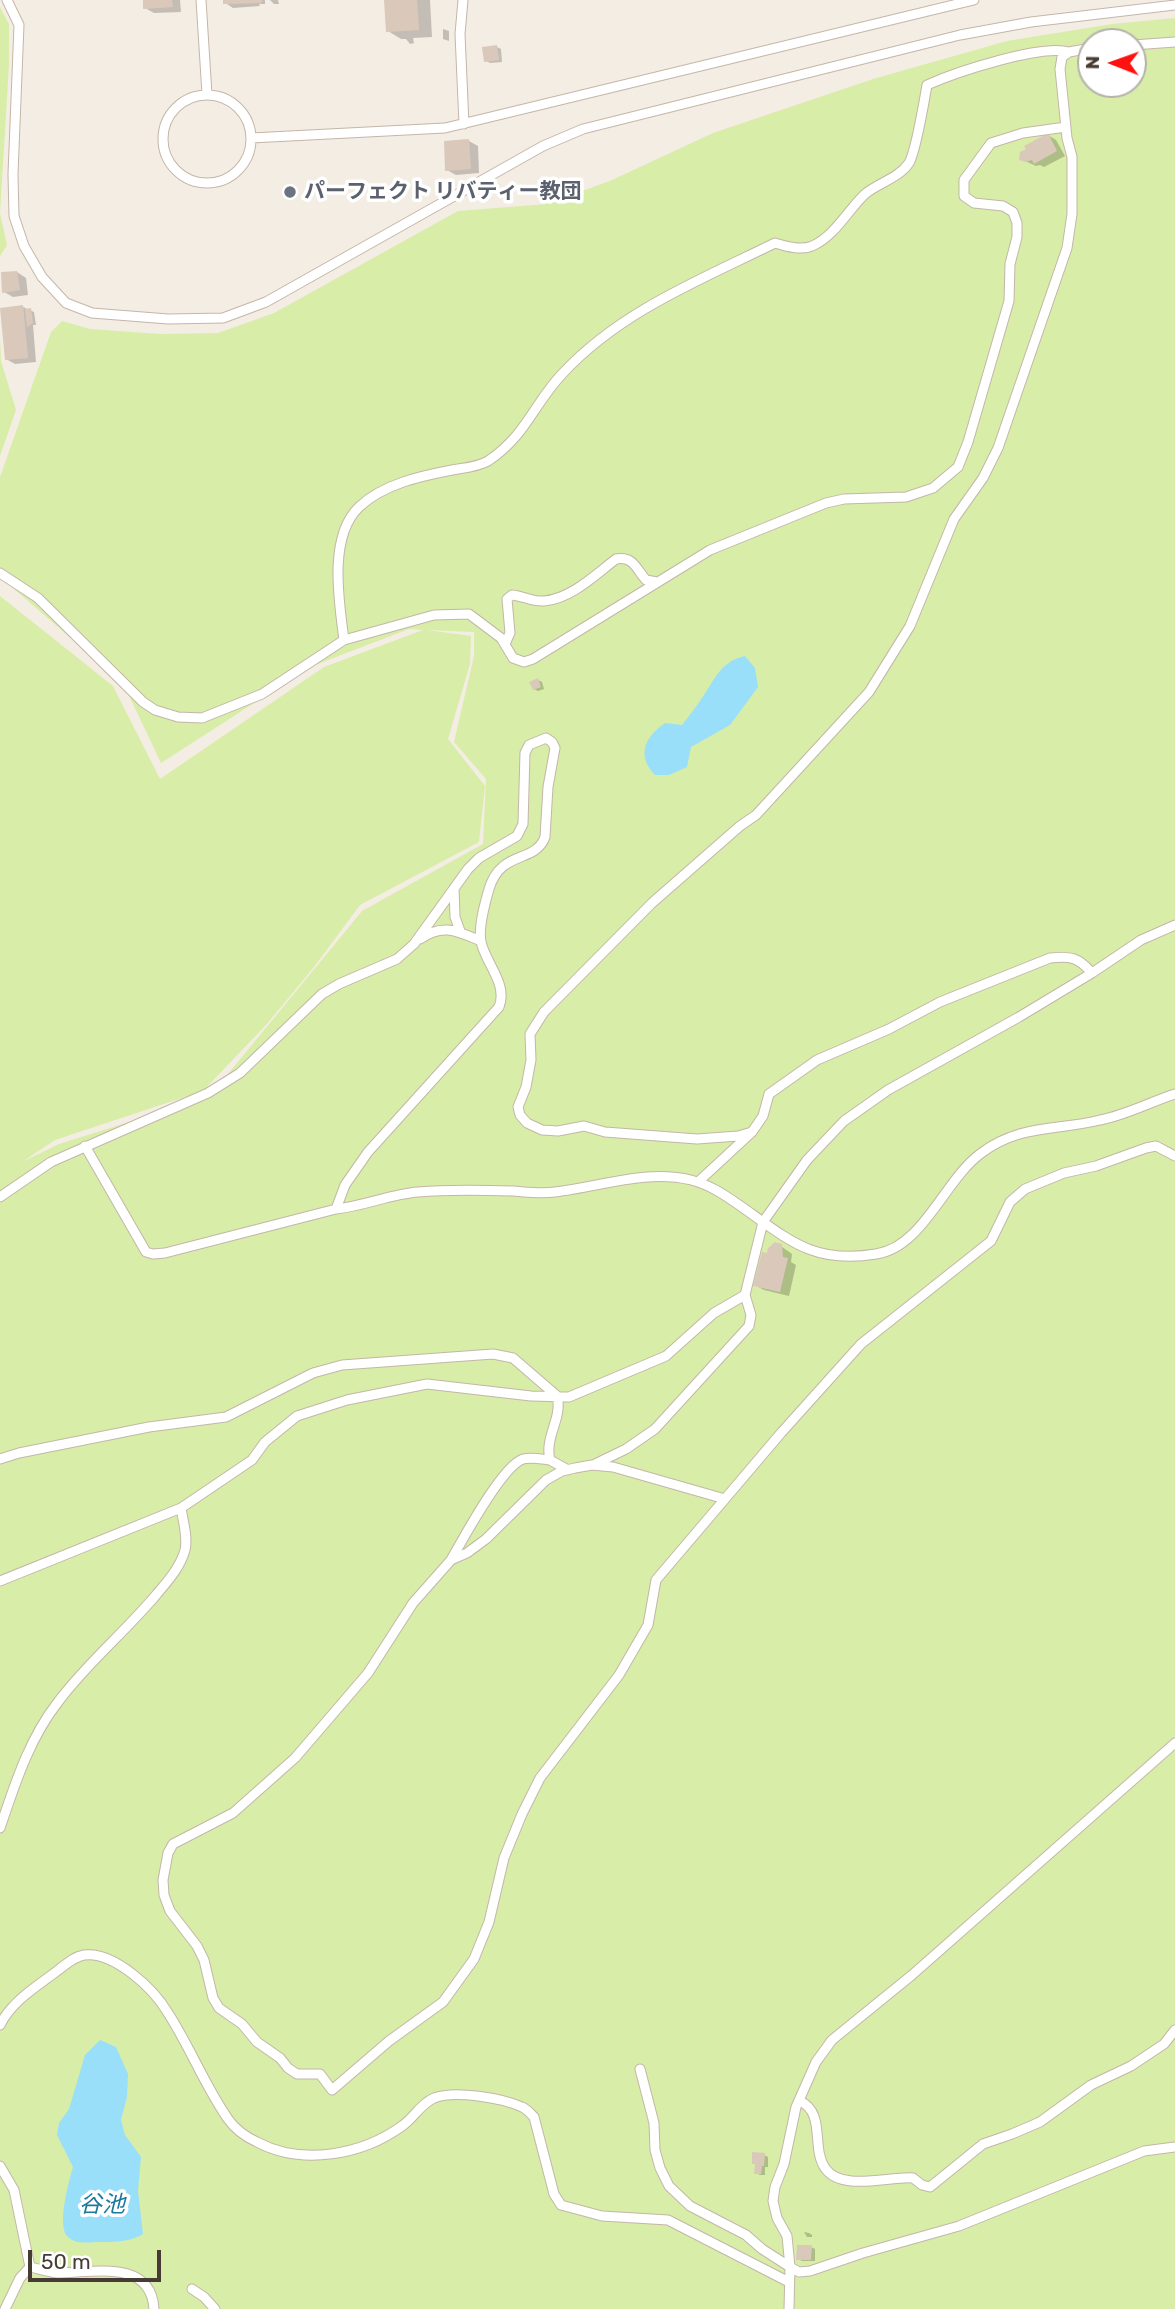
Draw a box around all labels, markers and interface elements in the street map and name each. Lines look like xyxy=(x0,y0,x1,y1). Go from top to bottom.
north arrow xyxy=(1077,28,1147,98)
text: N xyxy=(1081,56,1104,70)
place label: パーフェクト リバティー教団 xyxy=(304,179,581,205)
marker: パーフェクト リバティー教団 xyxy=(282,184,298,200)
water label: 谷池 xyxy=(79,2191,125,2219)
scale bar xyxy=(32,2236,164,2280)
text: 50 m xyxy=(41,2249,91,2274)

